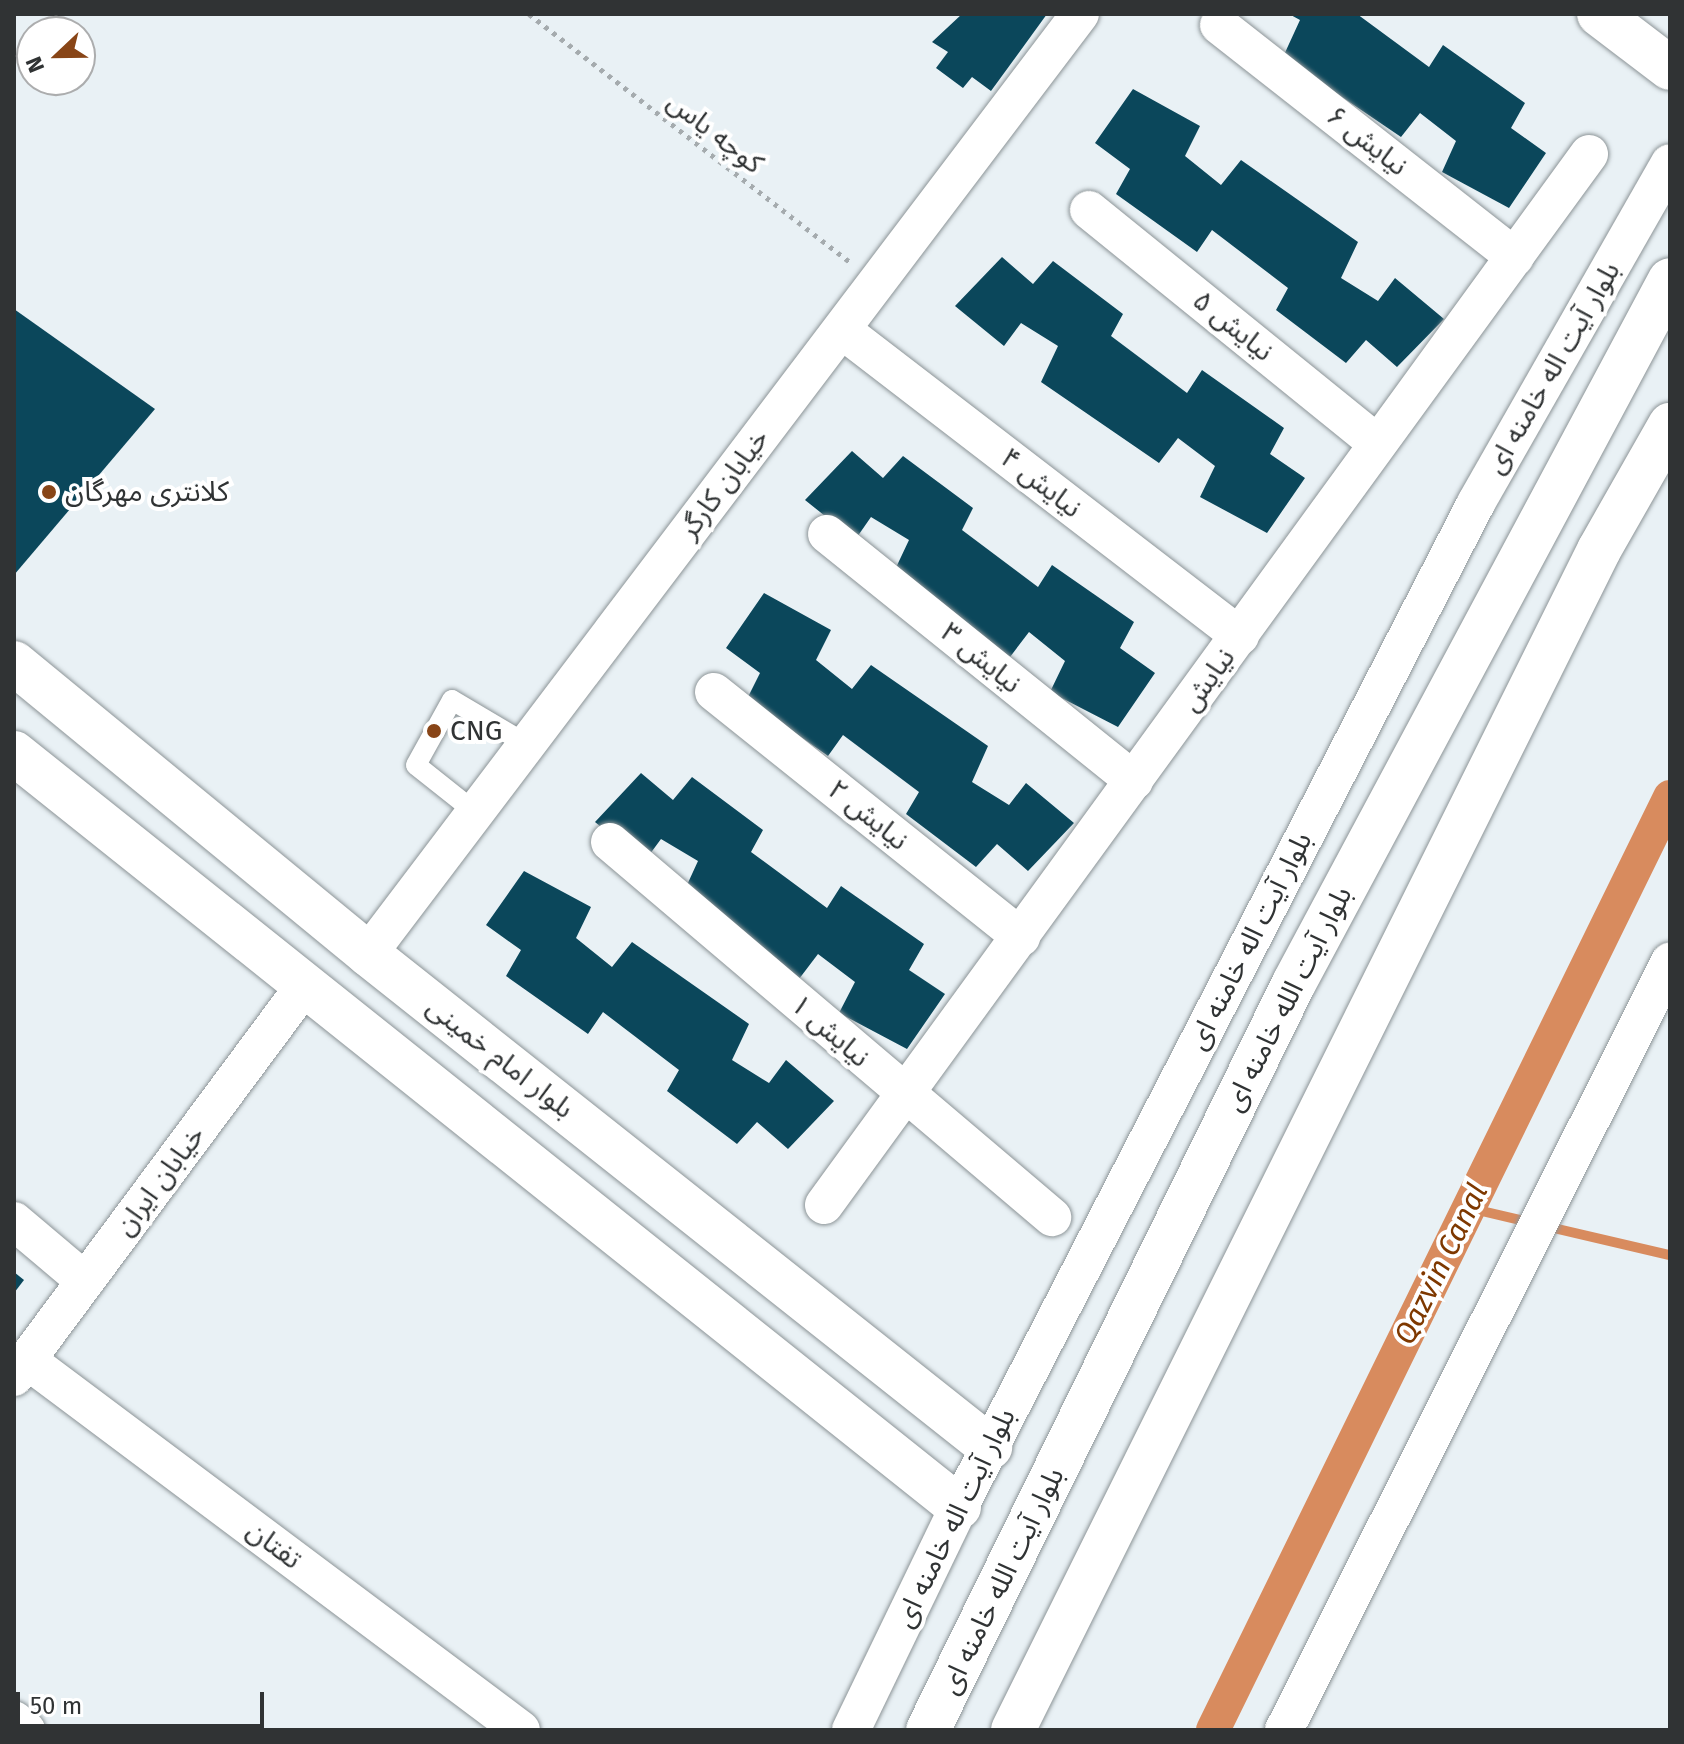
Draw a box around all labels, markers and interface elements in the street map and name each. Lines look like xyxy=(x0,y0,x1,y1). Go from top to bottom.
north arrow xyxy=(16,16,96,96)
text: N xyxy=(20,53,50,76)
street label: کوچه یاس xyxy=(660,85,770,181)
street label: نیایش ۶ xyxy=(1320,99,1414,183)
street label: بلوار آیت اله خامنه ای xyxy=(1479,256,1627,480)
street label: نیایش ۵ xyxy=(1186,284,1280,368)
street label: خیابان کارگر xyxy=(672,422,776,546)
street label: نیایش ۴ xyxy=(994,441,1088,525)
place label: کلانتری مهرگان xyxy=(65,475,229,509)
marker: کلانتری مهرگان xyxy=(40,483,58,501)
street label: نیایش ۳ xyxy=(934,616,1028,700)
street label: نیایش xyxy=(1174,642,1242,718)
place label: CNG xyxy=(450,714,502,748)
marker: CNG xyxy=(425,722,443,740)
street label: نیایش ۲ xyxy=(821,773,915,857)
street label: بلوار آیت اله خامنه ای xyxy=(1181,827,1319,1055)
street label: بلوار آیت الله خامنه ای xyxy=(1217,881,1359,1117)
street label: نیایش ۱ xyxy=(784,988,876,1074)
street label: بلوار امام خمینی xyxy=(420,990,580,1126)
street label: خیابان ایران xyxy=(108,1120,212,1242)
water label: Qazvin Canal xyxy=(1386,1178,1496,1350)
street label: بلوار آیت اله خامنه ای xyxy=(887,1403,1023,1633)
street label: بلوار آیت الله خامنه ای xyxy=(933,1462,1071,1700)
street label: تفتان xyxy=(240,1514,308,1576)
scale bar xyxy=(20,1676,268,1726)
text: 50 m xyxy=(30,1692,82,1720)

